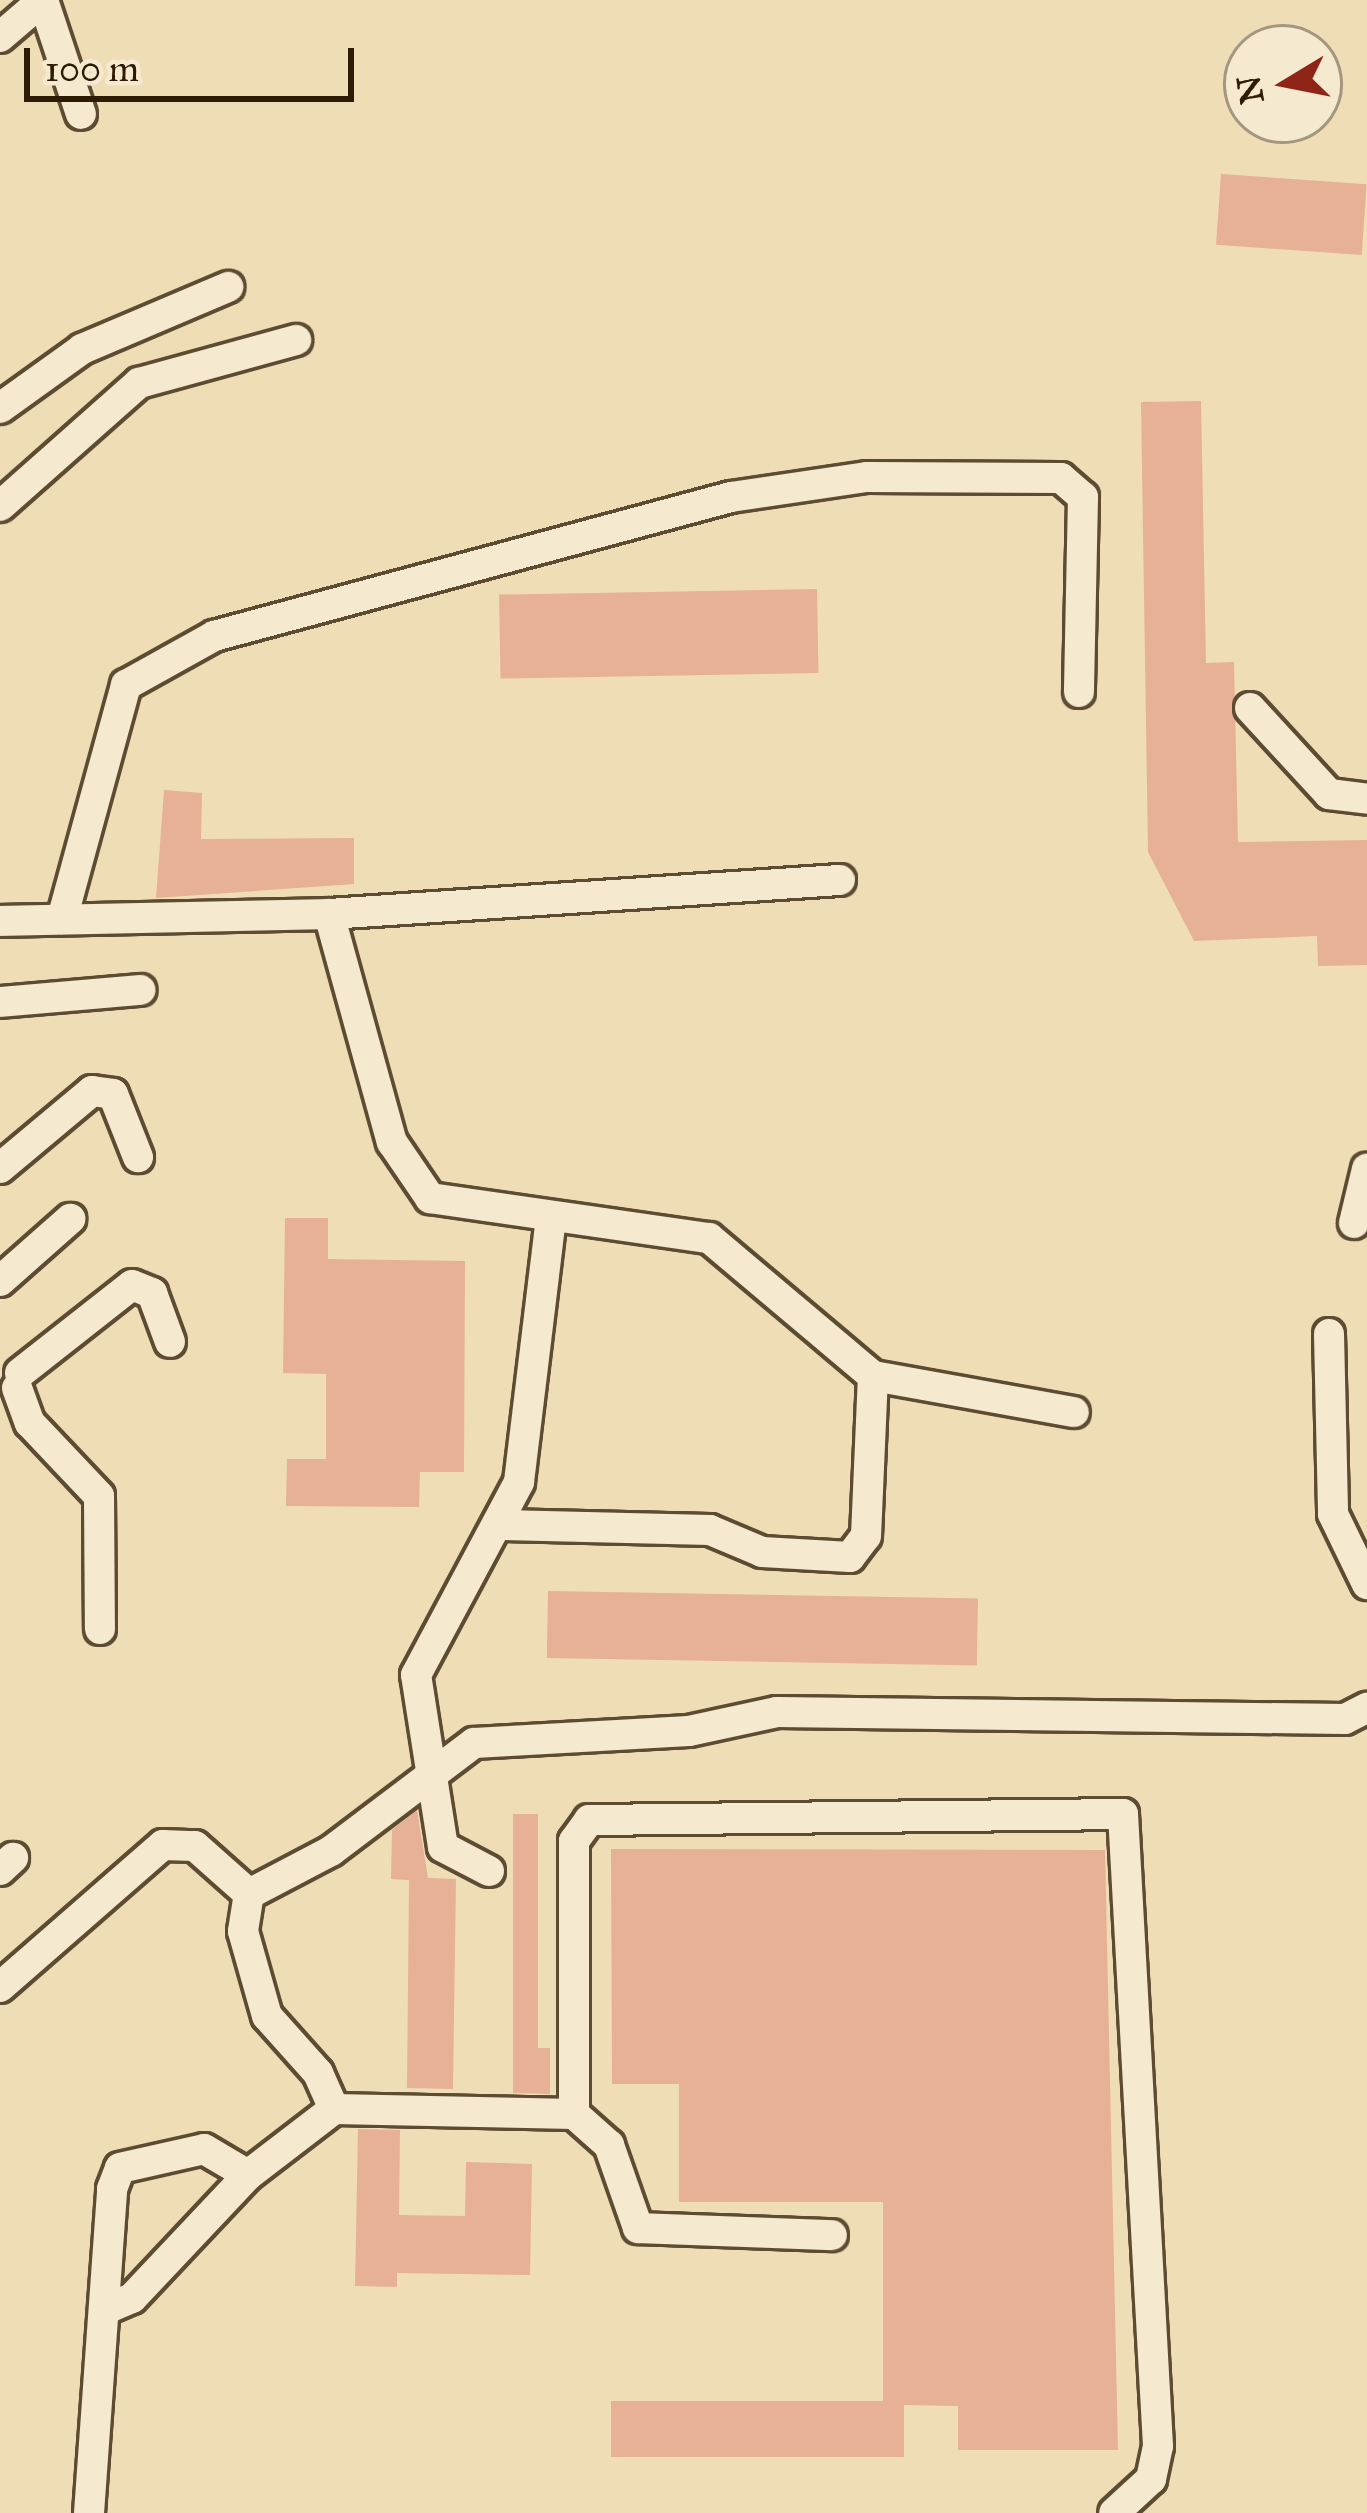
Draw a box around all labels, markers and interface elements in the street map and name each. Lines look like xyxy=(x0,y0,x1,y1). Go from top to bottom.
scale bar xyxy=(30,24,360,98)
north arrow xyxy=(1223,24,1343,144)
text: 100 m xyxy=(45,47,139,91)
text: N xyxy=(1228,72,1273,107)

